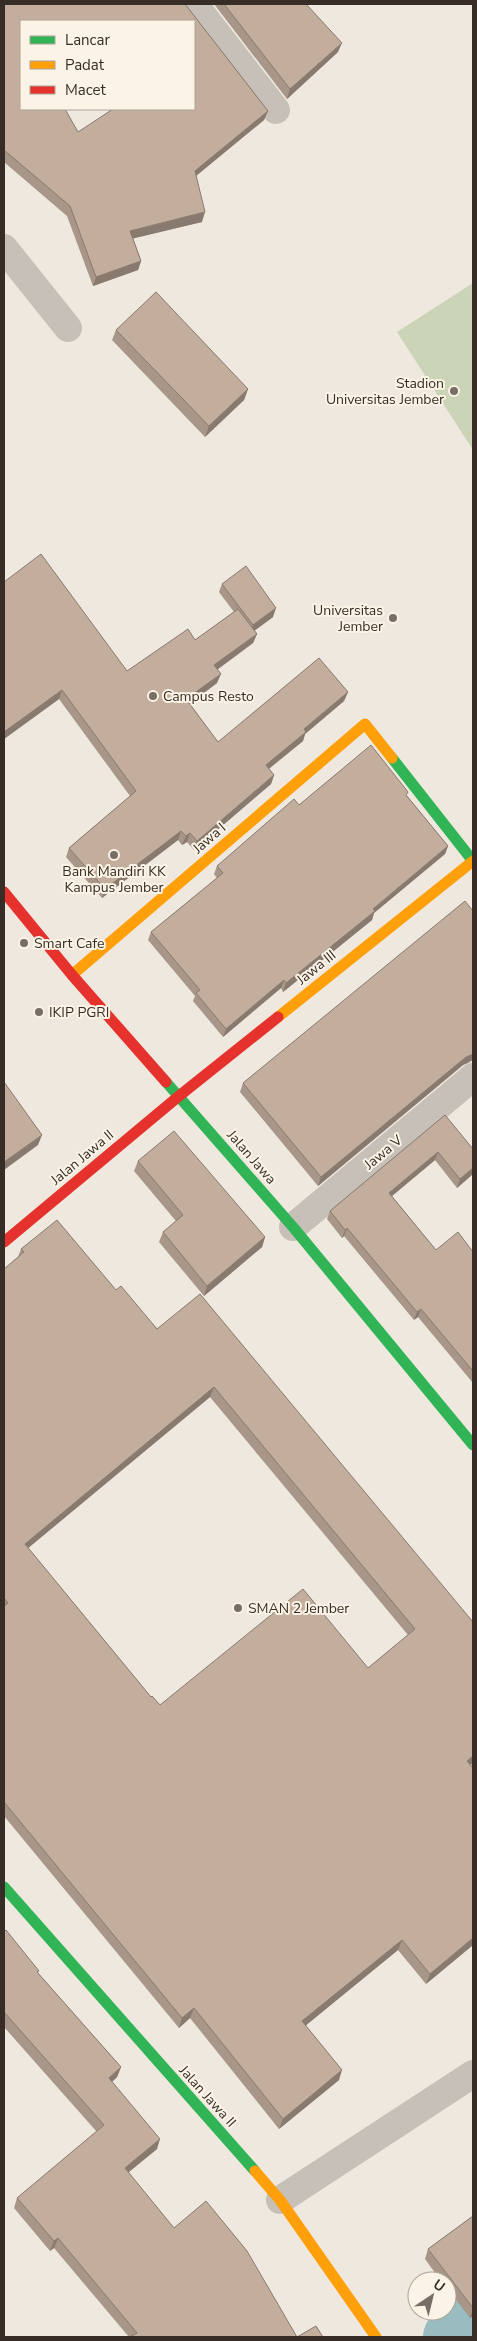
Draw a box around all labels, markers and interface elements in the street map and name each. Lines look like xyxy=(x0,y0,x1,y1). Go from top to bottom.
legend xyxy=(20,20,195,110)
text: Lancar xyxy=(65,30,110,50)
text: Padat xyxy=(65,55,105,75)
text: Macet xyxy=(65,80,107,100)
place label: Stadion Universitas Jember xyxy=(326,374,444,409)
marker: Stadion Universitas Jember xyxy=(448,385,460,397)
place label: Universitas Jember xyxy=(313,601,383,636)
marker: Universitas Jember xyxy=(387,612,399,624)
place label: Campus Resto xyxy=(163,687,254,706)
marker: Campus Resto xyxy=(147,690,159,702)
street label: Jawa I xyxy=(188,819,230,859)
marker: Bank Mandiri KK Kampus Jember xyxy=(108,849,120,861)
place label: Bank Mandiri KK Kampus Jember xyxy=(62,862,166,897)
place label: Smart Cafe xyxy=(34,934,104,953)
marker: Smart Cafe xyxy=(18,937,30,949)
street label: Jawa III xyxy=(292,946,340,990)
place label: IKIP PGRI xyxy=(49,1003,109,1022)
marker: IKIP PGRI xyxy=(33,1006,45,1018)
street label: Jalan Jawa II xyxy=(46,1125,118,1190)
street label: Jalan Jawa xyxy=(222,1125,280,1188)
street label: Jawa V xyxy=(360,1131,407,1175)
place label: SMAN 2 Jember xyxy=(248,1599,349,1618)
marker: SMAN 2 Jember xyxy=(232,1602,244,1614)
street label: Jalan Jawa II xyxy=(174,2061,240,2131)
north arrow xyxy=(407,2271,457,2321)
text: U xyxy=(429,2275,449,2297)

